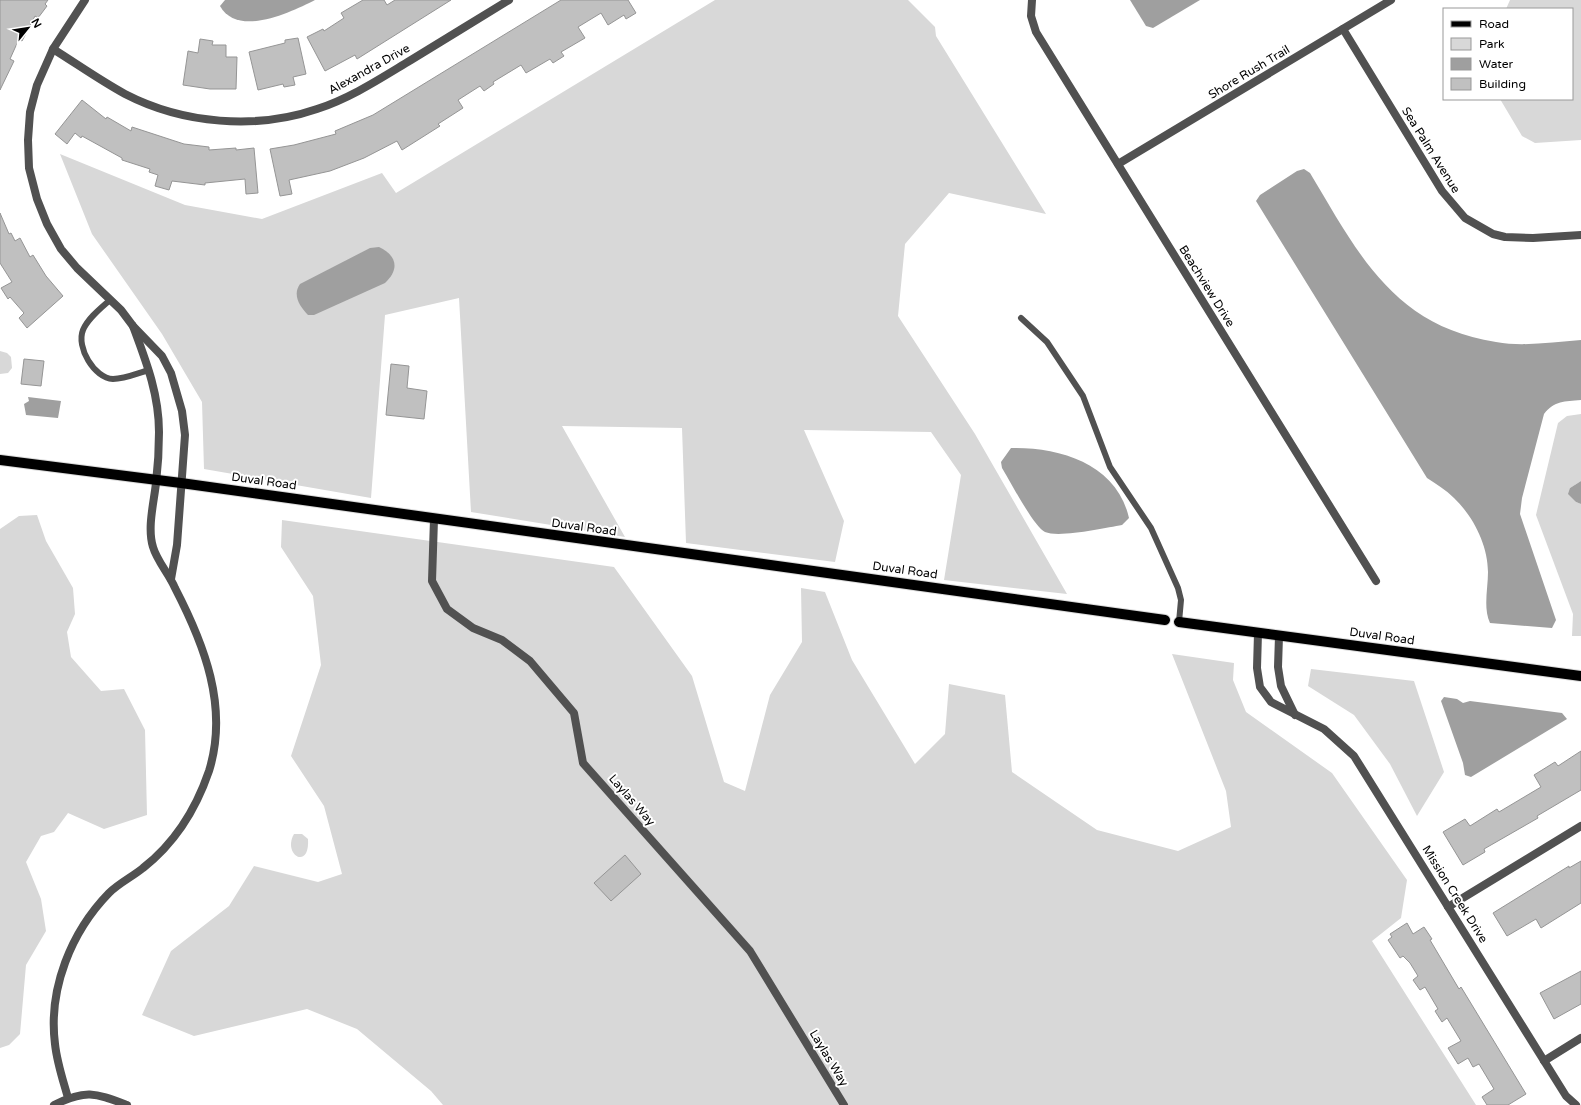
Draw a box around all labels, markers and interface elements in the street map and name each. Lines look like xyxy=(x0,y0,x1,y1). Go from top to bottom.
north arrow xyxy=(8,8,48,48)
legend xyxy=(1443,8,1573,100)
text: N xyxy=(28,16,44,30)
text: Road xyxy=(1479,17,1509,31)
text: Park xyxy=(1479,37,1505,51)
street label: Alexandra Drive xyxy=(326,41,412,97)
street label: Shore Rush Trail xyxy=(1206,42,1292,102)
text: Water xyxy=(1479,57,1514,71)
text: Building xyxy=(1479,77,1526,91)
street label: Sea Palm Avenue xyxy=(1399,104,1463,196)
street label: Beachview Drive xyxy=(1176,243,1238,330)
street label: Duval Road xyxy=(231,470,297,492)
street label: Duval Road xyxy=(551,516,617,538)
street label: Duval Road xyxy=(872,559,938,581)
street label: Duval Road xyxy=(1349,625,1415,647)
street label: Laylas Way xyxy=(606,772,658,829)
street label: Mission Creek Drive xyxy=(1419,843,1491,945)
street label: Laylas Way xyxy=(807,1027,852,1089)

